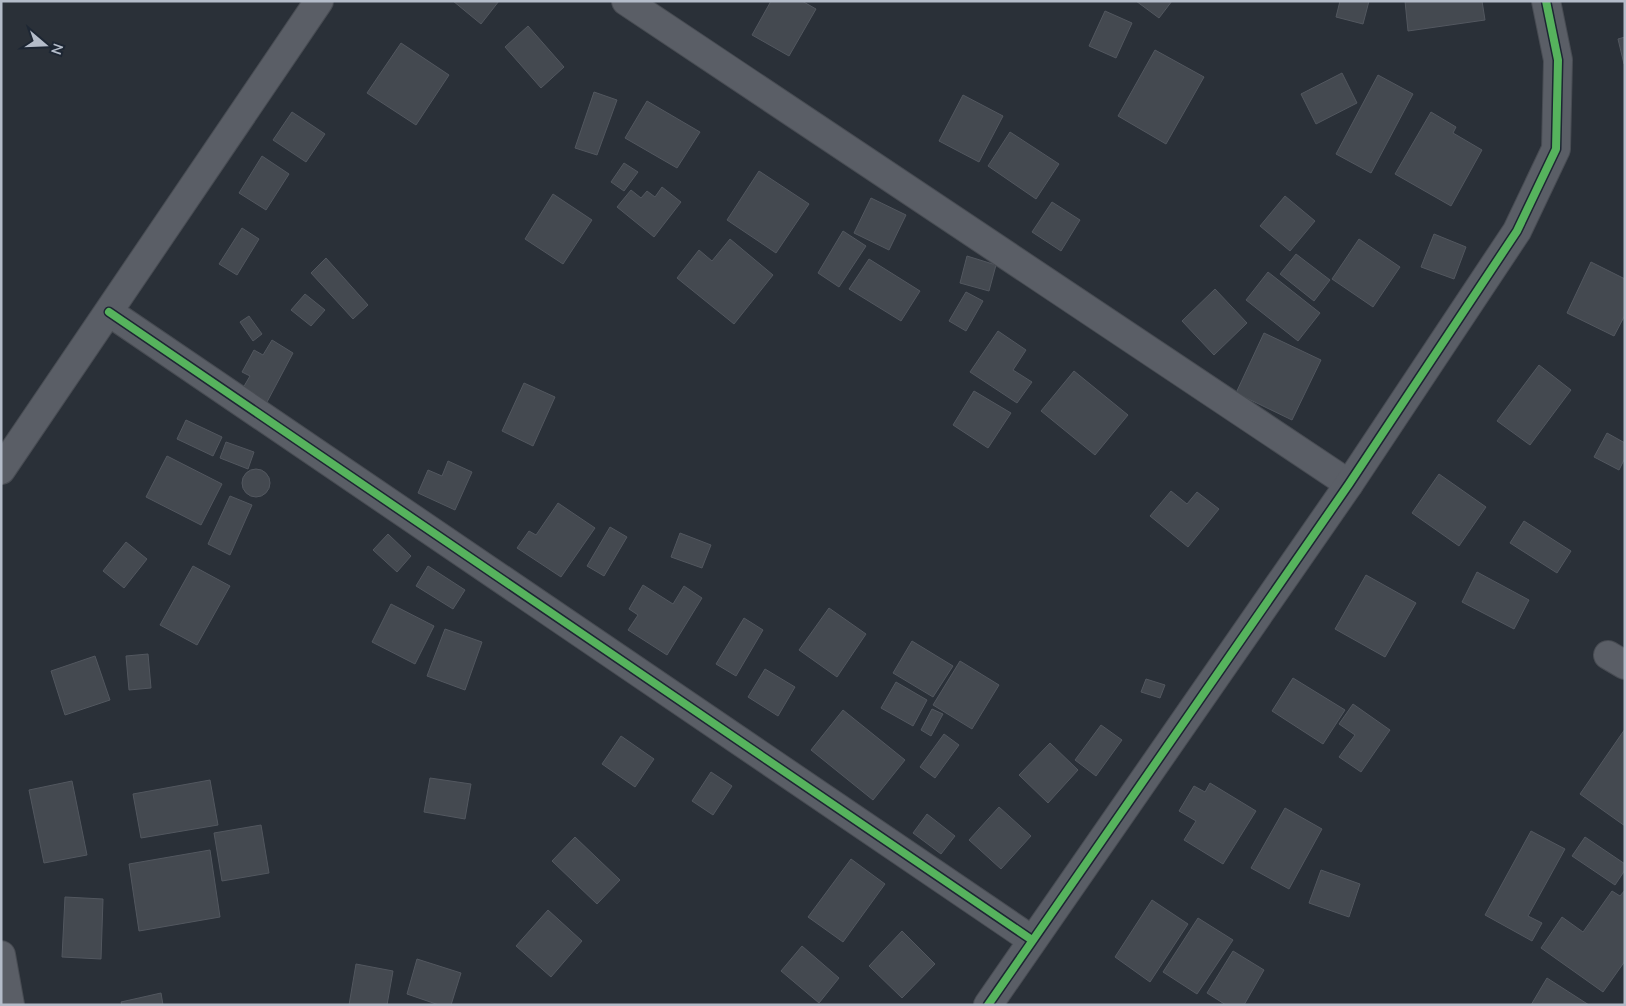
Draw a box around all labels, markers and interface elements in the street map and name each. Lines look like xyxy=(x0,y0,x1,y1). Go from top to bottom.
north arrow xyxy=(20,20,70,70)
text: N xyxy=(47,41,68,57)

